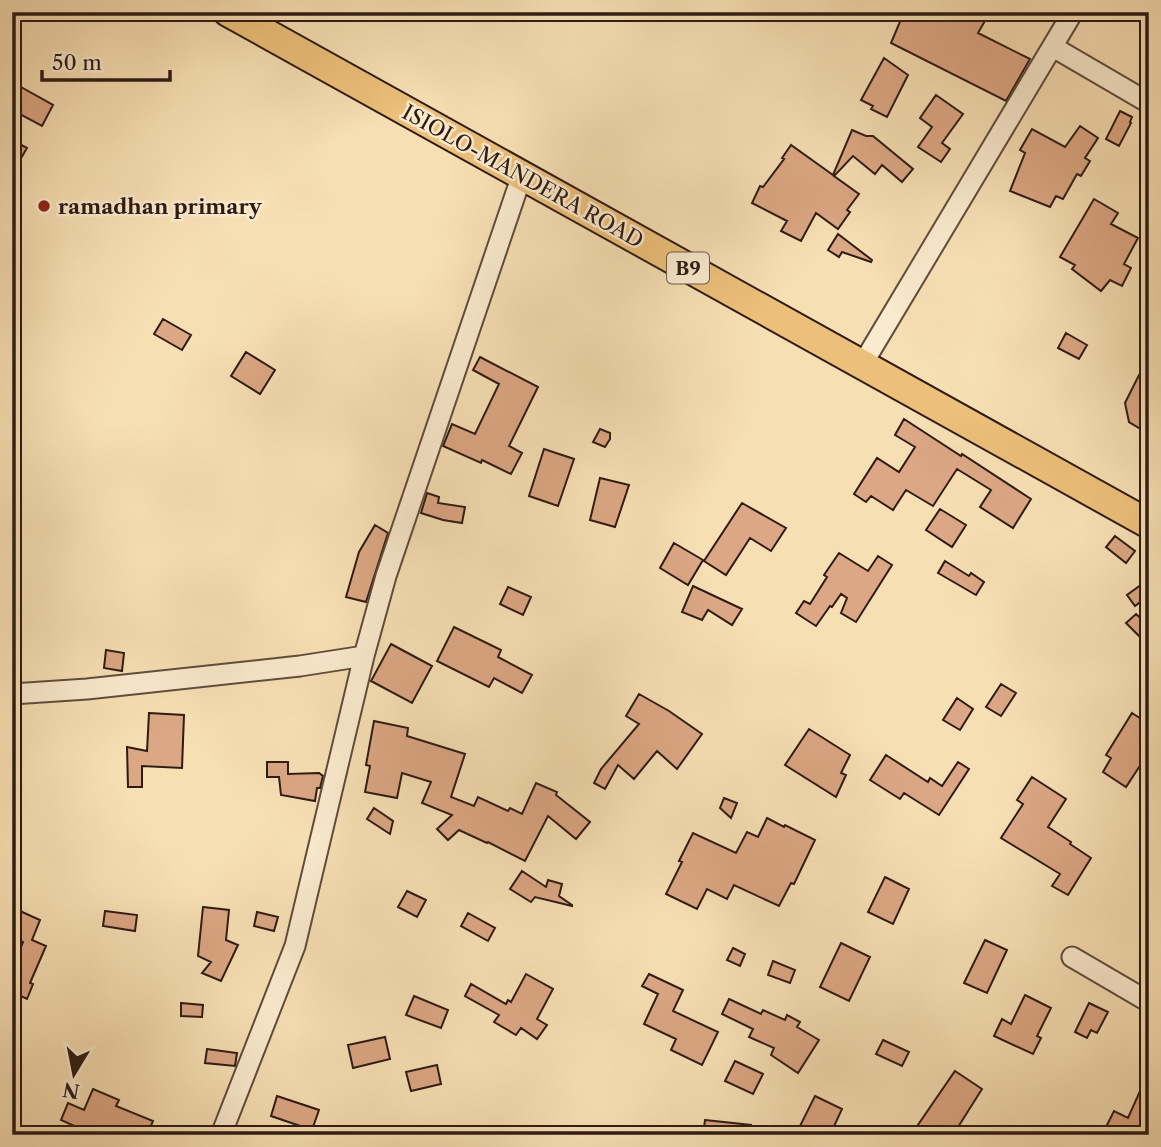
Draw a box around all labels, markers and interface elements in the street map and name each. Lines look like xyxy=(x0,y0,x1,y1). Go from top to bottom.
scale bar xyxy=(42,38,170,82)
text: 50 m xyxy=(52,50,102,75)
street label: ISIOLO-MANDERA ROAD xyxy=(398,99,648,253)
place label: ramadhan primary xyxy=(58,194,263,219)
marker: ramadhan primary xyxy=(36,198,52,214)
road number: B9 xyxy=(667,252,709,284)
north arrow xyxy=(38,1038,108,1108)
text: N xyxy=(61,1077,81,1103)

